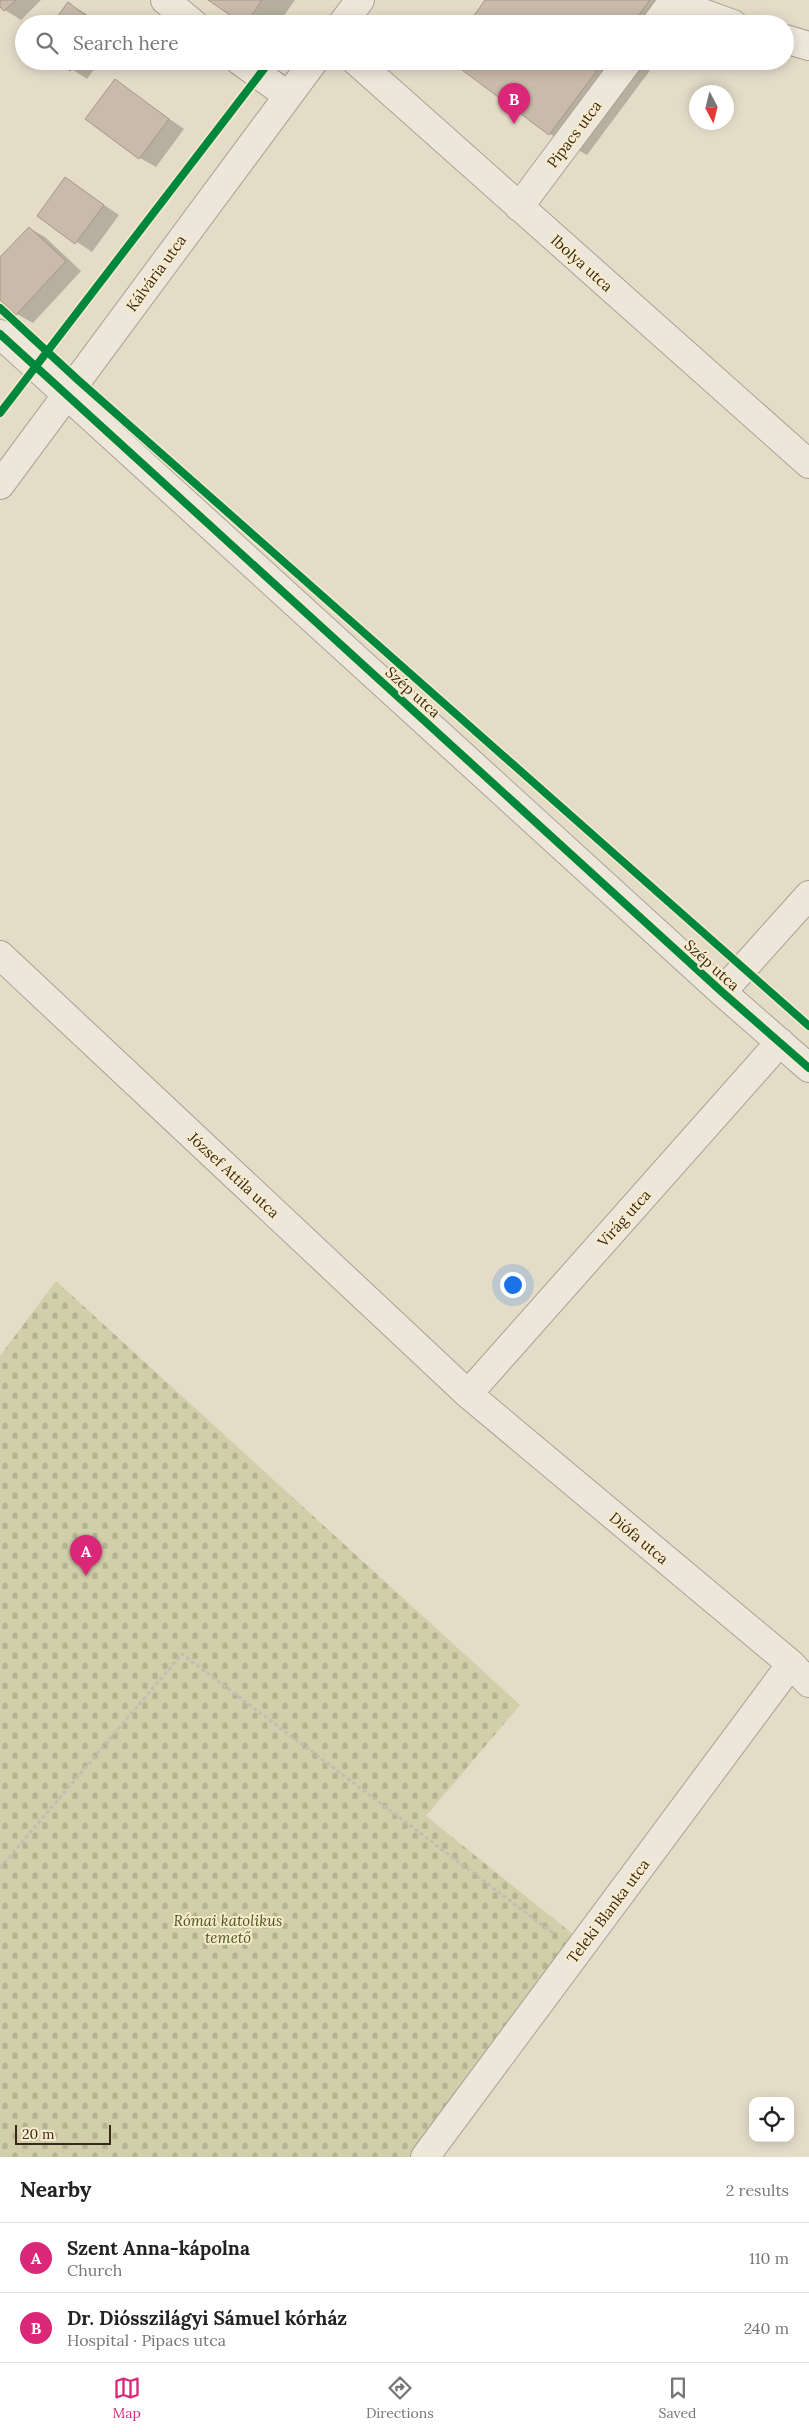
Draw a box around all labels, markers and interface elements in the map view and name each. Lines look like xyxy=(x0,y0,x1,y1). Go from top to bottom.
search box xyxy=(15,15,794,70)
icon: search xyxy=(33,29,61,57)
text: Search here xyxy=(73,31,179,55)
pin: B xyxy=(498,83,530,124)
north arrow xyxy=(689,85,734,130)
street label: Pipacs utca xyxy=(543,96,606,171)
street label: Ibolya utca xyxy=(547,230,617,296)
street label: Kálvária utca xyxy=(122,231,190,315)
street label: Szép utca xyxy=(382,662,445,722)
street label: Szép utca xyxy=(681,935,744,995)
street label: József Attila utca xyxy=(184,1127,284,1222)
street label: Virág utca xyxy=(593,1185,655,1251)
your location xyxy=(500,1272,526,1298)
street label: Diófa utca xyxy=(606,1508,673,1568)
pin: A xyxy=(70,1535,102,1576)
street label: Teleki Blanka utca xyxy=(563,1855,654,1967)
park label: Római katolikus temető xyxy=(174,1911,282,1947)
map controls xyxy=(749,2097,794,2142)
button: locate xyxy=(749,2097,794,2142)
scale bar xyxy=(15,2122,111,2145)
text: 20 m xyxy=(22,2125,54,2143)
text: Nearby xyxy=(20,2176,91,2203)
text: 2 results xyxy=(726,2180,789,2200)
text: Szent Anna-kápolna xyxy=(67,2236,250,2260)
text: A xyxy=(31,2248,41,2268)
text: 110 m xyxy=(749,2248,789,2268)
text: Church xyxy=(67,2260,122,2280)
text: Dr. Diósszilágyi Sámuel kórház xyxy=(67,2306,347,2330)
text: B xyxy=(31,2318,41,2338)
text: 240 m xyxy=(744,2318,789,2338)
text: Hospital · Pipacs utca xyxy=(67,2330,226,2350)
tab: Map xyxy=(112,2374,141,2422)
tab: Directions xyxy=(366,2374,434,2422)
tab: Saved xyxy=(659,2374,697,2422)

